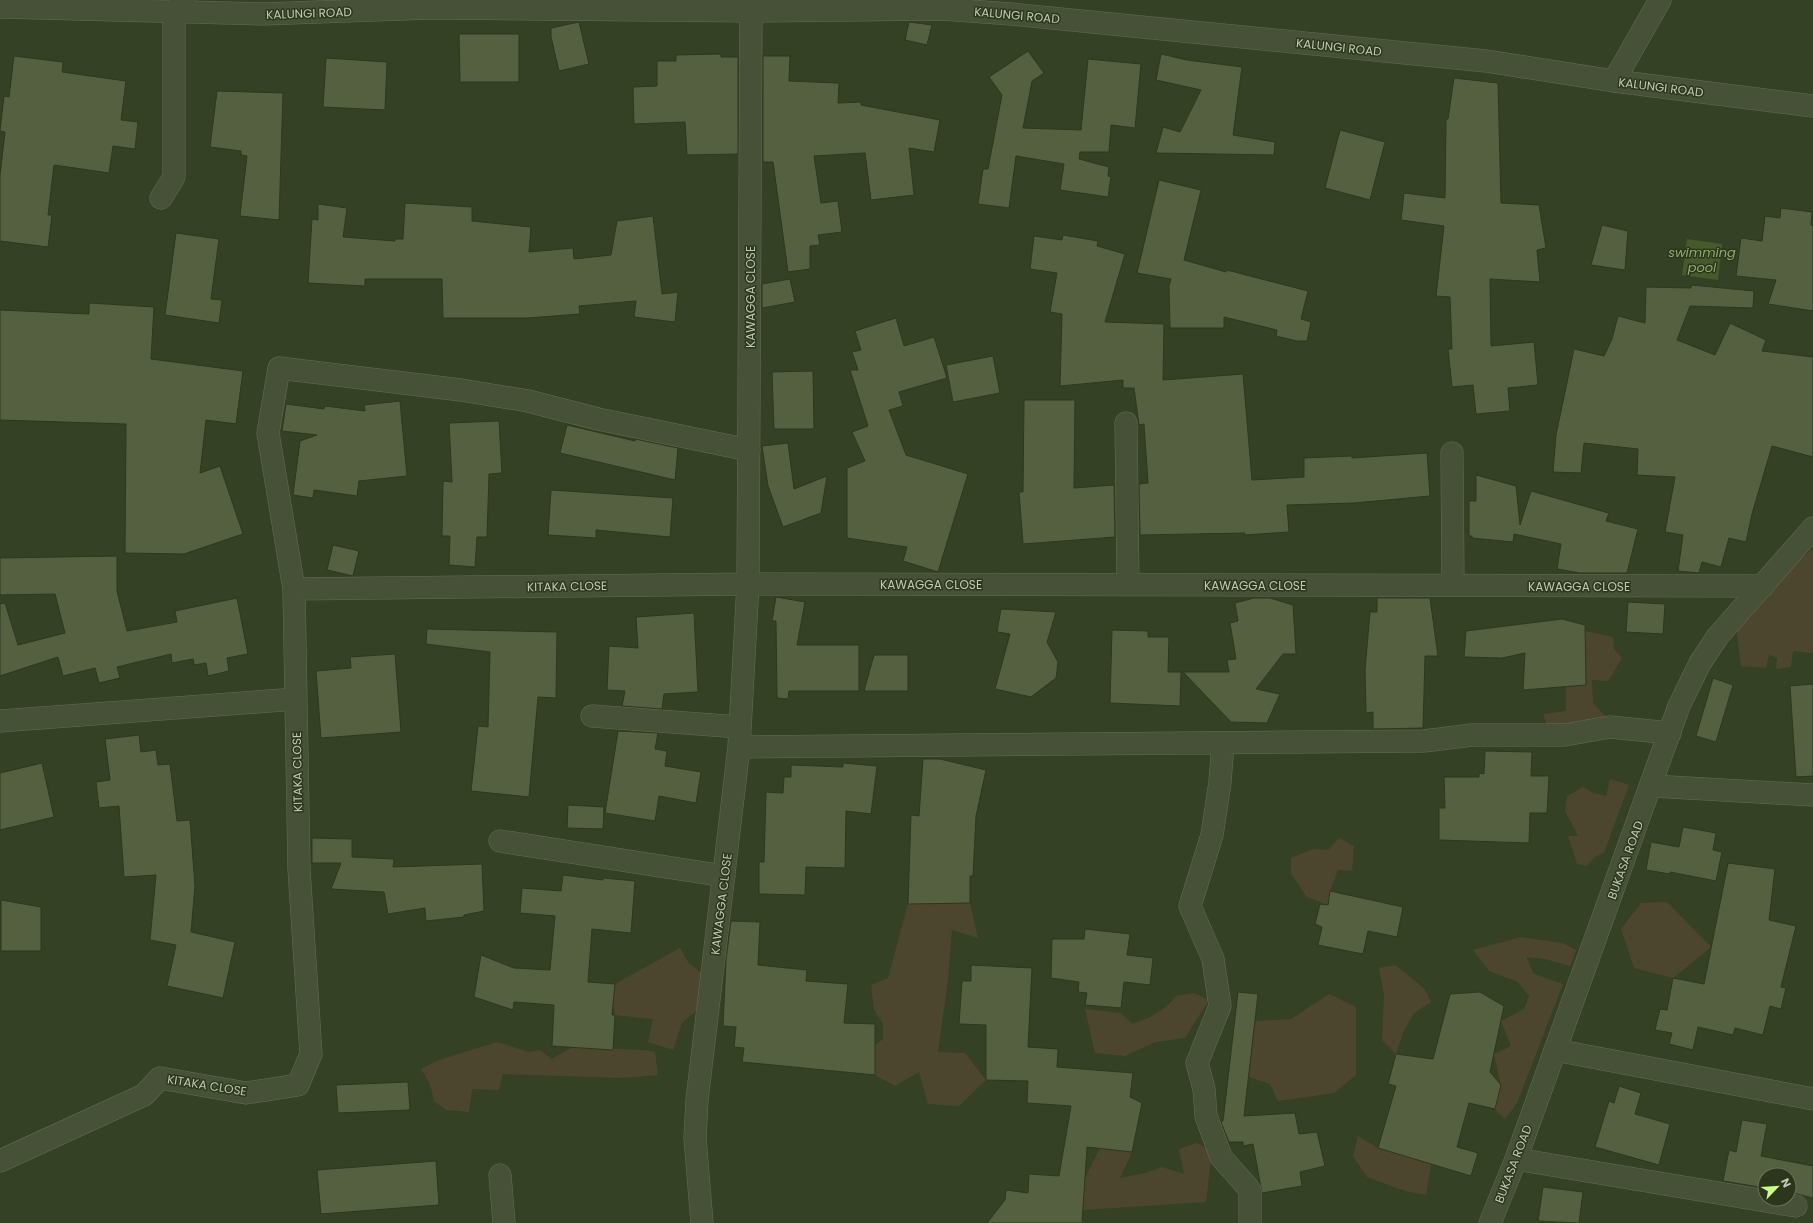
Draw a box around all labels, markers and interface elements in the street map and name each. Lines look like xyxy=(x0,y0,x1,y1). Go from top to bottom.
street label: KALUNGI ROAD xyxy=(266,3,352,23)
street label: KALUNGI ROAD xyxy=(974,3,1060,27)
street label: KALUNGI ROAD xyxy=(1295,34,1383,60)
street label: KALUNGI ROAD xyxy=(1617,73,1705,101)
water label: swimming pool xyxy=(1668,243,1736,277)
street label: KAWAGGA CLOSE xyxy=(742,246,759,348)
street label: KAWAGGA CLOSE xyxy=(880,576,982,593)
street label: KITAKA CLOSE xyxy=(527,577,607,595)
street label: KAWAGGA CLOSE xyxy=(1204,577,1306,594)
street label: KAWAGGA CLOSE xyxy=(1528,578,1630,595)
street label: KITAKA CLOSE xyxy=(288,732,306,812)
street label: BUKASA ROAD xyxy=(1603,818,1647,902)
street label: KAWAGGA CLOSE xyxy=(706,852,736,956)
street label: KITAKA CLOSE xyxy=(166,1070,248,1100)
street label: BUKASA ROAD xyxy=(1490,1123,1536,1205)
north arrow xyxy=(1757,1167,1797,1207)
text: N xyxy=(1777,1176,1795,1190)

